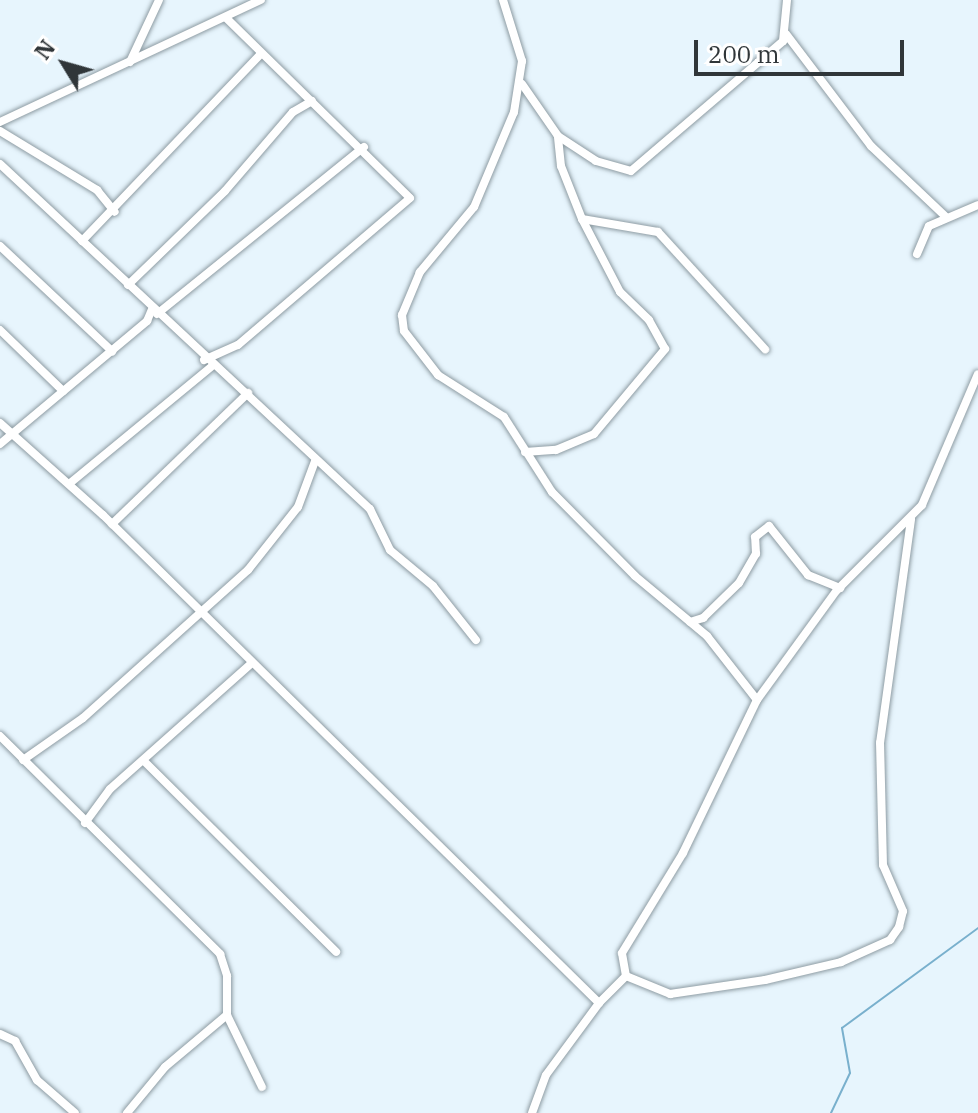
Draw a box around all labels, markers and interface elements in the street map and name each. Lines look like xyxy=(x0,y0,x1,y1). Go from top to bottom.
north arrow xyxy=(24,24,104,104)
scale bar xyxy=(698,24,908,74)
text: N xyxy=(28,34,61,65)
text: 200 m xyxy=(708,38,780,70)

